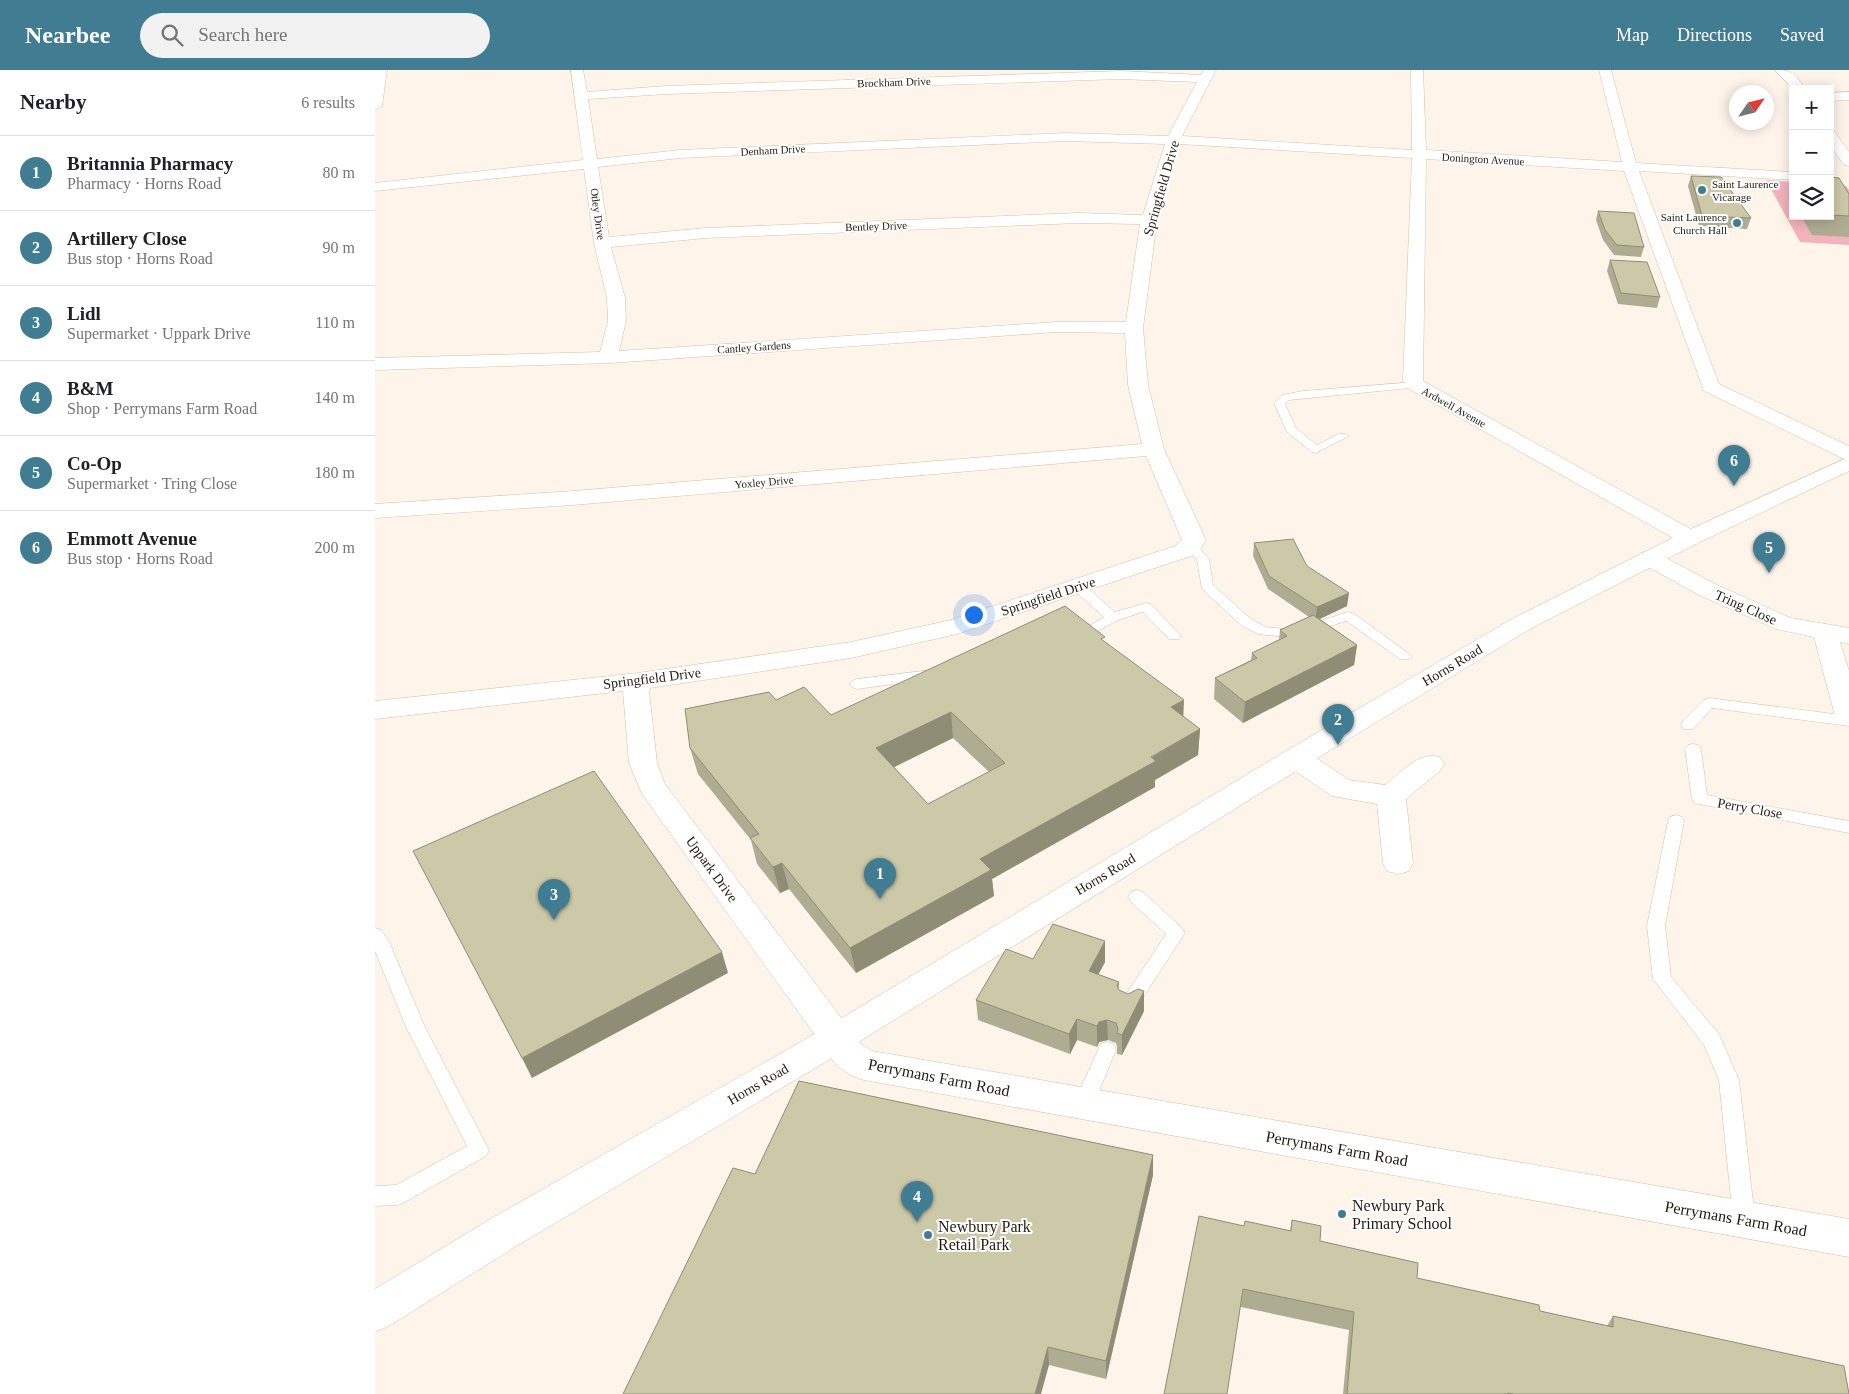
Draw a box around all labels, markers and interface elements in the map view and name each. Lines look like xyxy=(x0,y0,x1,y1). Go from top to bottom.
search box xyxy=(140,13,490,58)
icon: search xyxy=(158,21,186,49)
text: Nearbee xyxy=(25,22,110,48)
text: Search here xyxy=(198,24,287,45)
text: Map xyxy=(1616,25,1649,45)
text: Directions xyxy=(1677,25,1752,45)
text: Saved xyxy=(1780,25,1824,45)
street label: Brockham Drive xyxy=(857,75,931,89)
north arrow xyxy=(1729,85,1774,130)
map controls xyxy=(1789,85,1834,220)
button: + xyxy=(1789,85,1834,130)
text: Nearby xyxy=(20,90,87,114)
text: 6 results xyxy=(301,94,355,111)
button: − xyxy=(1789,130,1834,175)
street label: Springfield Drive xyxy=(1141,139,1182,237)
street label: Denham Drive xyxy=(740,142,806,158)
street label: Donington Avenue xyxy=(1441,151,1525,167)
text: Britannia Pharmacy xyxy=(67,153,233,174)
text: 1 xyxy=(32,164,40,181)
text: 80 m xyxy=(323,164,355,181)
text: Pharmacy · Horns Road xyxy=(67,175,221,192)
button: layers xyxy=(1789,175,1834,220)
place label: Saint Laurence Vicarage xyxy=(1712,178,1778,203)
marker: Saint Laurence Vicarage xyxy=(1696,184,1708,196)
street label: Otley Drive xyxy=(588,187,608,241)
place label: Saint Laurence Church Hall xyxy=(1661,211,1727,236)
marker: Saint Laurence Church Hall xyxy=(1731,217,1743,229)
street label: Bentley Drive xyxy=(845,219,907,233)
text: Artillery Close xyxy=(67,228,187,249)
text: 2 xyxy=(32,239,40,256)
text: 90 m xyxy=(323,239,355,256)
text: Bus stop · Horns Road xyxy=(67,250,213,267)
text: Lidl xyxy=(67,303,101,324)
text: 3 xyxy=(32,314,40,331)
text: 110 m xyxy=(315,314,355,331)
text: Supermarket · Uppark Drive xyxy=(67,325,251,342)
street label: Cantley Gardens xyxy=(717,338,791,356)
text: B&M xyxy=(67,378,113,399)
street label: Ardwell Avenue xyxy=(1420,384,1488,430)
text: 4 xyxy=(32,389,40,406)
text: 140 m xyxy=(315,389,355,406)
text: Shop · Perrymans Farm Road xyxy=(67,400,257,417)
pin: 6 xyxy=(1718,445,1750,486)
text: Co-Op xyxy=(67,453,122,474)
text: 5 xyxy=(32,464,40,481)
text: 180 m xyxy=(315,464,355,481)
street label: Yoxley Drive xyxy=(734,473,794,491)
text: Supermarket · Tring Close xyxy=(67,475,237,492)
text: Emmott Avenue xyxy=(67,528,197,549)
pin: 5 xyxy=(1753,532,1785,573)
text: 6 xyxy=(32,539,40,556)
text: 200 m xyxy=(315,539,355,556)
text: Bus stop · Horns Road xyxy=(67,550,213,567)
street label: Springfield Drive xyxy=(999,574,1097,619)
street label: Tring Close xyxy=(1713,587,1779,628)
your location xyxy=(961,602,987,628)
street label: Horns Road xyxy=(1420,642,1485,689)
street label: Springfield Drive xyxy=(602,665,702,692)
pin: 2 xyxy=(1322,704,1354,745)
street label: Perry Close xyxy=(1716,795,1784,822)
street label: Uppark Drive xyxy=(683,834,740,905)
street label: Horns Road xyxy=(1073,851,1138,898)
pin: 1 xyxy=(864,858,896,899)
pin: 3 xyxy=(538,879,570,920)
street label: Perrymans Farm Road xyxy=(866,1055,1011,1101)
street label: Horns Road xyxy=(725,1061,791,1108)
street label: Perrymans Farm Road xyxy=(1264,1128,1409,1170)
pin: 4 xyxy=(901,1181,933,1222)
place label: Newbury Park Primary School xyxy=(1352,1197,1453,1233)
street label: Perrymans Farm Road xyxy=(1663,1198,1808,1240)
marker: Newbury Park Primary School xyxy=(1336,1208,1348,1220)
place label: Newbury Park Retail Park xyxy=(938,1218,1031,1253)
marker: Newbury Park Retail Park xyxy=(922,1229,934,1241)

